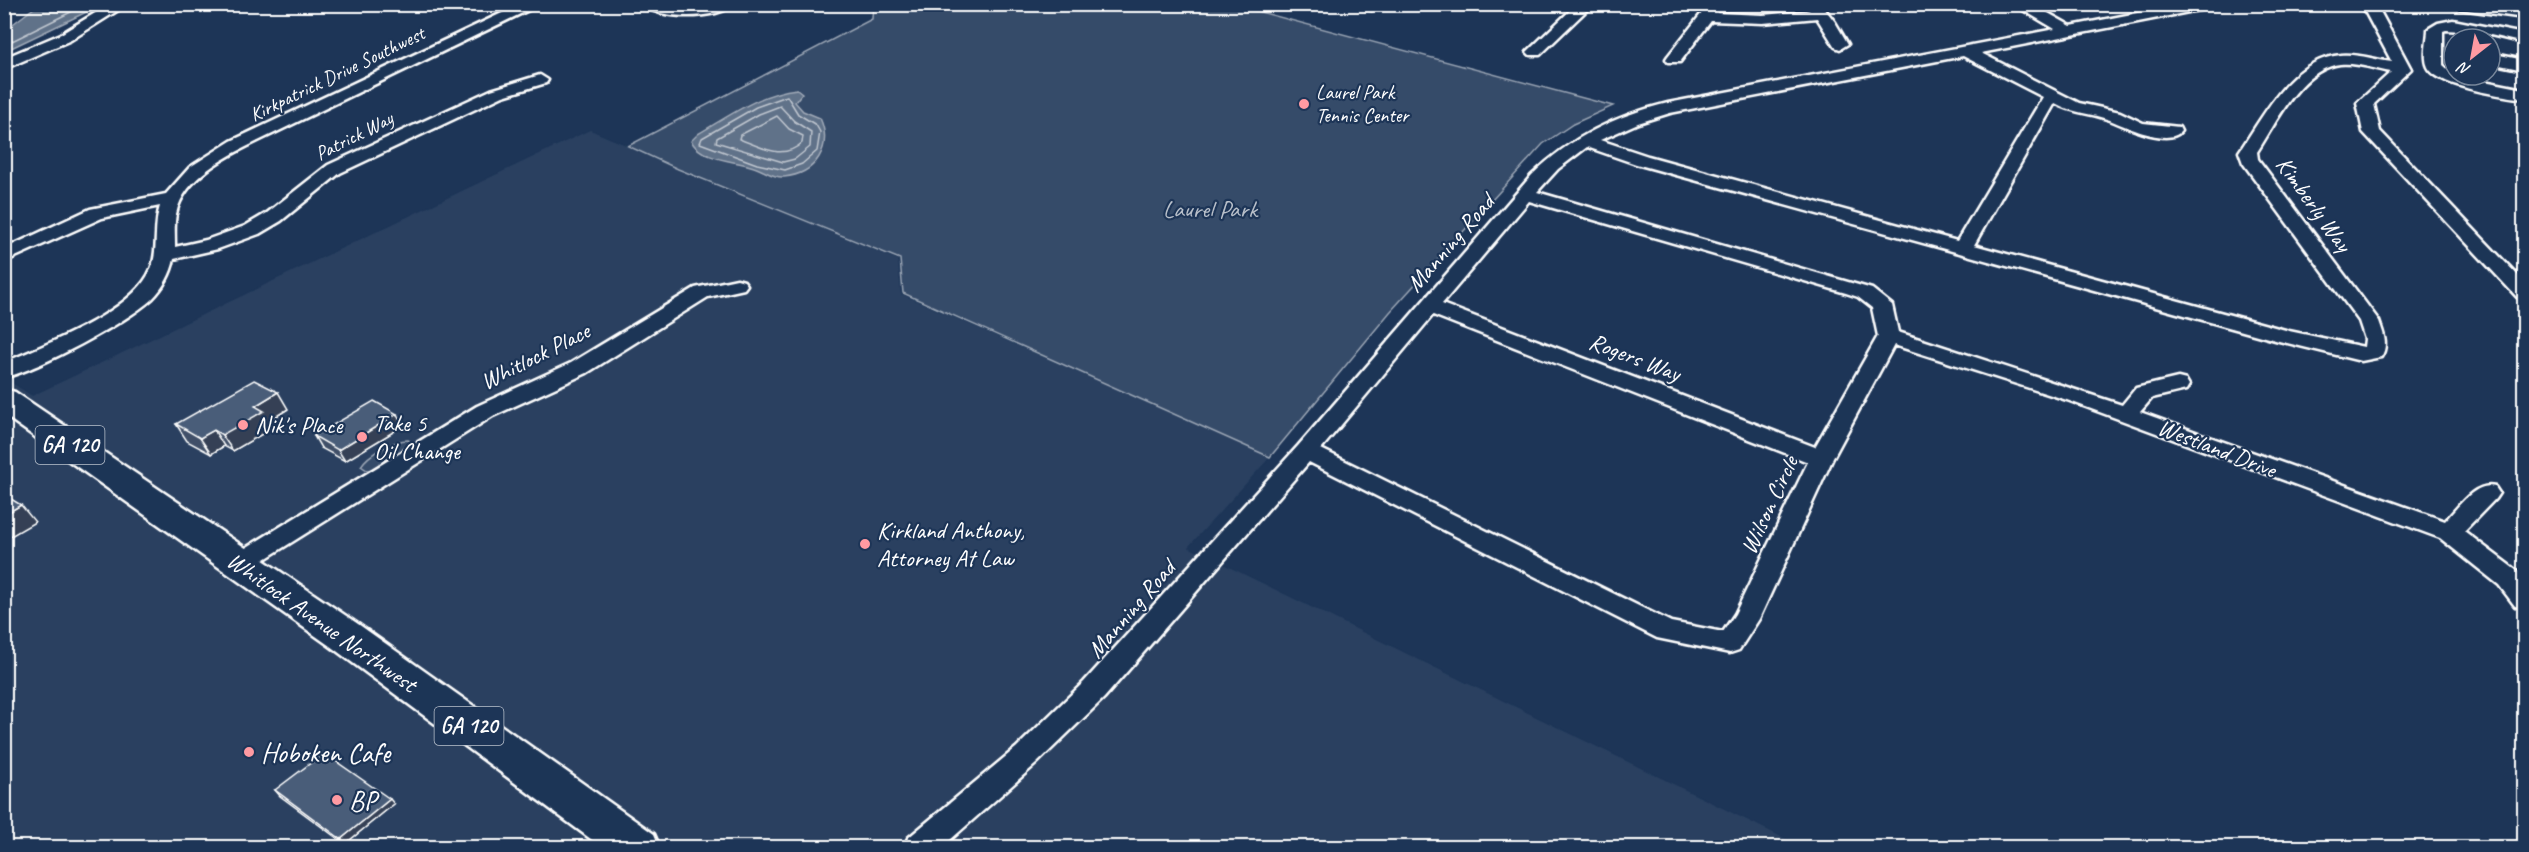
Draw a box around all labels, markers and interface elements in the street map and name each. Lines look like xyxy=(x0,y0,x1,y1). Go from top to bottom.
street label: Kirkpatrick Drive Southwest xyxy=(245,20,431,127)
north arrow xyxy=(2442,27,2502,87)
text: N xyxy=(2453,56,2474,80)
place label: Laurel Park Tennis Center xyxy=(1316,80,1410,128)
marker: Laurel Park Tennis Center xyxy=(1297,97,1311,111)
street label: Patrick Way xyxy=(311,105,398,166)
street label: Kimberly Way xyxy=(2269,151,2360,259)
street label: Manning Road xyxy=(1399,185,1503,298)
park label: Laurel Park xyxy=(1163,194,1259,224)
street label: Whitlock Place xyxy=(475,315,597,396)
street label: Rogers Way xyxy=(1585,326,1687,389)
place label: Take 5 Oil Change xyxy=(374,408,462,466)
place label: Nik's Place xyxy=(255,410,345,440)
street label: Westland Drive xyxy=(2154,412,2282,485)
marker: Nik's Place xyxy=(236,418,250,432)
road number: GA 120 xyxy=(36,426,104,464)
marker: Take 5 Oil Change xyxy=(355,430,369,444)
street label: Wilson Circle xyxy=(1733,449,1806,559)
place label: Kirkland Anthony, Attorney At Law xyxy=(877,515,1025,573)
marker: Kirkland Anthony, Attorney At Law xyxy=(858,537,872,551)
street label: Whitlock Avenue Northwest xyxy=(221,545,424,700)
street label: Manning Road xyxy=(1080,551,1184,664)
road number: GA 120 xyxy=(434,707,504,745)
place label: Hoboken Cafe xyxy=(261,735,392,770)
marker: Hoboken Cafe xyxy=(242,745,256,759)
place label: BP xyxy=(349,783,380,818)
marker: BP xyxy=(330,793,344,807)

